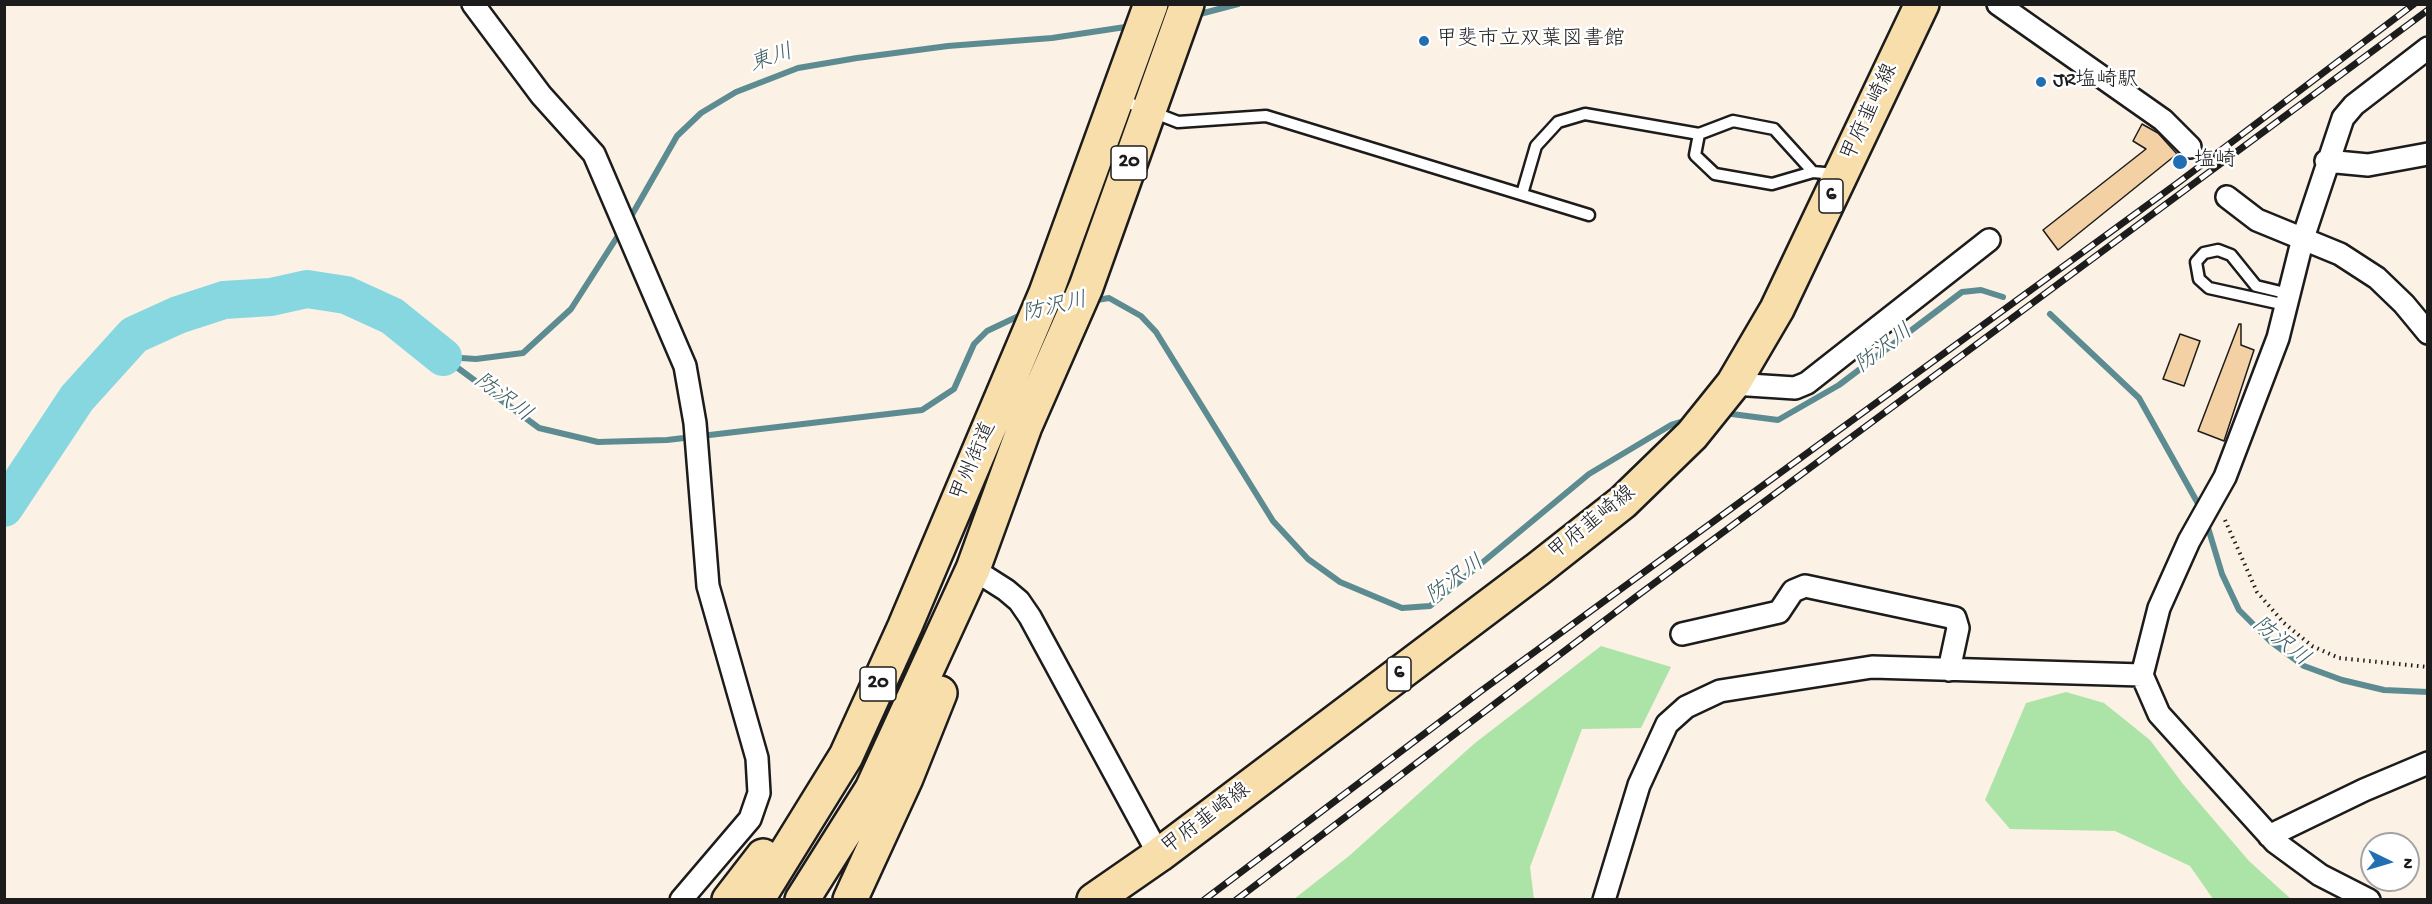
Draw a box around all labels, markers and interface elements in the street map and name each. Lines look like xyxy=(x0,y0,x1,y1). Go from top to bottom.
place label: 甲斐市立双葉図書館 xyxy=(1436,28,1625,54)
marker: 甲斐市立双葉図書館 xyxy=(1417,34,1431,48)
water label: 東川 xyxy=(747,40,797,80)
street label: 甲府韮崎線 xyxy=(1837,60,1905,166)
place label: JR塩崎駅 xyxy=(2053,69,2138,95)
marker: JR塩崎駅 xyxy=(2034,75,2048,89)
road number: 20 xyxy=(1111,146,1147,180)
place label: 塩崎 xyxy=(2194,149,2236,175)
marker: 塩崎 xyxy=(2171,153,2189,171)
road number: 6 xyxy=(1819,179,1843,213)
water label: 防沢川 xyxy=(1020,289,1090,329)
water label: 防沢川 xyxy=(1851,320,1919,380)
water label: 防沢川 xyxy=(468,369,536,429)
street label: 甲州街道 xyxy=(947,418,1003,506)
street label: 甲府韮崎線 xyxy=(1544,481,1642,567)
water label: 防沢川 xyxy=(1422,551,1490,611)
water label: 防沢川 xyxy=(2246,612,2314,674)
road number: 6 xyxy=(1387,657,1411,691)
road number: 20 xyxy=(860,667,896,701)
street label: 甲府韮崎線 xyxy=(1157,778,1257,862)
north arrow xyxy=(2360,832,2420,892)
text: N xyxy=(2397,857,2416,869)

